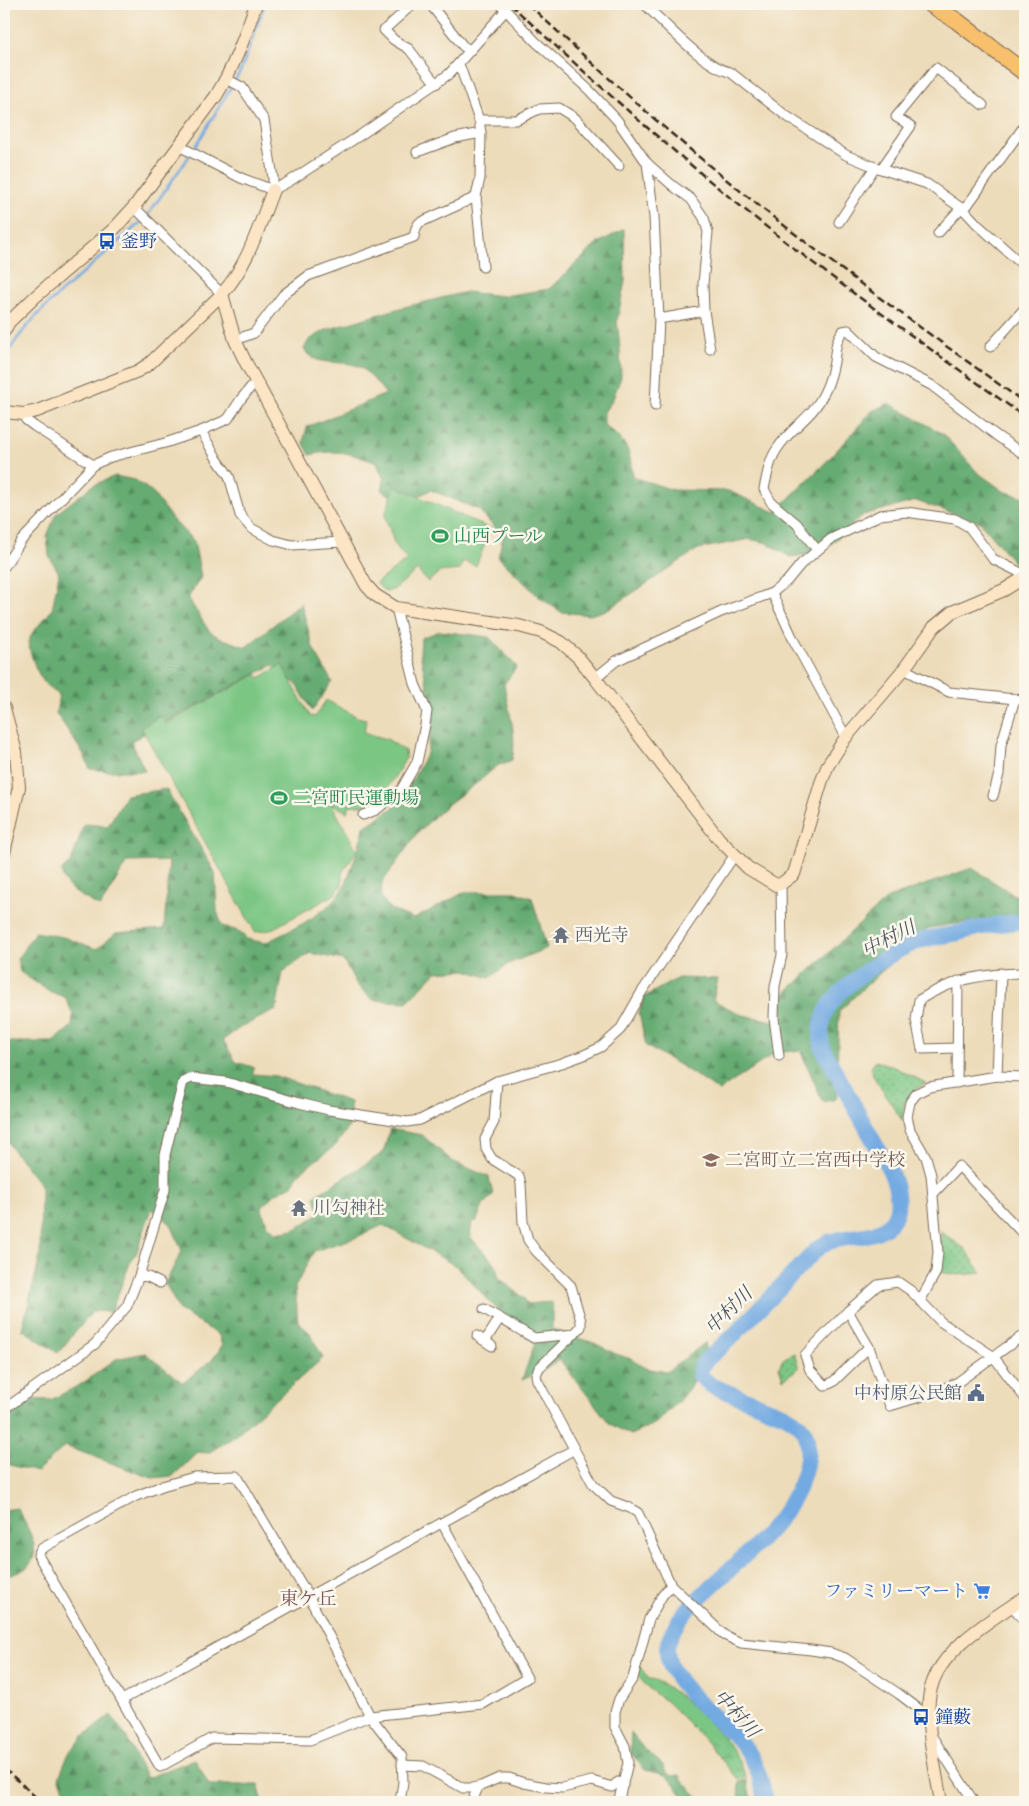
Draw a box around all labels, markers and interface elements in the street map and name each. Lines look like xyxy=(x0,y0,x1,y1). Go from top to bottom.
place label: 釜野 xyxy=(121,229,157,254)
bus stop icon: 釜野 xyxy=(97,231,117,251)
place label: 山西プール xyxy=(454,524,543,549)
sports icon: 山西プール xyxy=(430,526,450,546)
place label: 二宮町民運動場 xyxy=(293,786,419,811)
sports icon: 二宮町民運動場 xyxy=(269,788,289,808)
water label: 中村川 xyxy=(857,913,922,963)
place label: 西光寺 xyxy=(575,923,629,948)
temple icon: 西光寺 xyxy=(551,925,571,945)
place label: 二宮町立二宮西中学校 xyxy=(725,1148,905,1173)
school or university icon: 二宮町立二宮西中学校 xyxy=(701,1150,721,1170)
place label: 川勾神社 xyxy=(313,1196,385,1221)
temple icon: 川勾神社 xyxy=(289,1198,309,1218)
water label: 中村川 xyxy=(699,1280,759,1340)
place label: 中村原公民館 xyxy=(854,1381,962,1406)
public building icon: 中村原公民館 xyxy=(966,1383,986,1403)
place label: ファミリーマート xyxy=(824,1579,968,1604)
supermarket icon: ファミリーマート xyxy=(972,1581,992,1601)
district label: 東ケ丘 xyxy=(279,1586,337,1612)
water label: 中村川 xyxy=(708,1684,766,1745)
place label: 鐘藪 xyxy=(935,1705,971,1730)
bus stop icon: 鐘藪 xyxy=(911,1707,931,1727)

